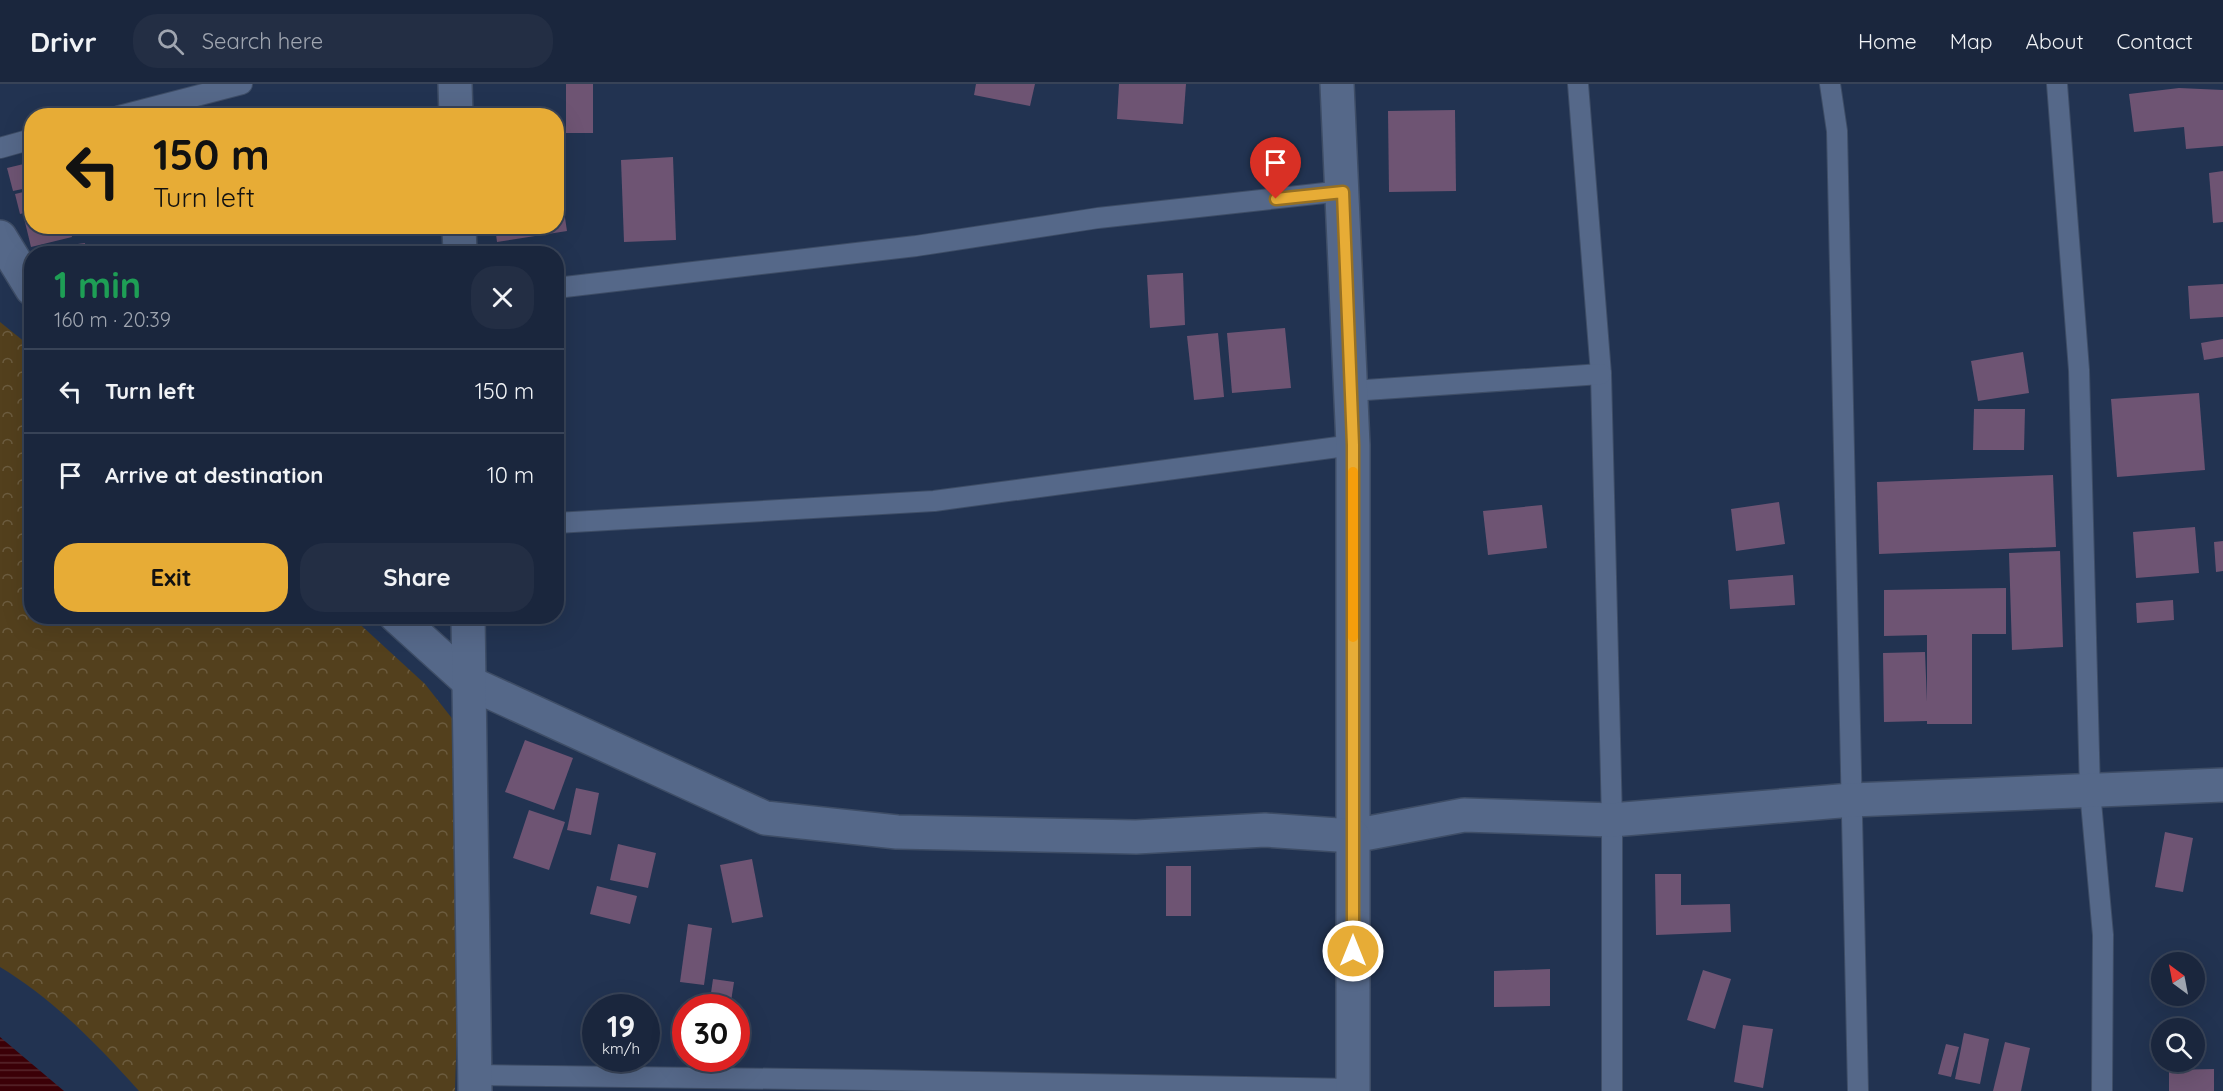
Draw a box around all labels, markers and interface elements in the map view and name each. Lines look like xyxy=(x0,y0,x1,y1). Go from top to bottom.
search box xyxy=(133,14,553,68)
text: Drivr xyxy=(30,24,97,59)
icon: search xyxy=(154,25,187,58)
text: Search here xyxy=(202,27,323,55)
text: Home xyxy=(1858,28,1917,54)
text: Map xyxy=(1950,28,1993,54)
text: About xyxy=(2026,28,2084,54)
text: Contact xyxy=(2117,28,2193,54)
text: 150 m xyxy=(153,128,270,181)
icon: left xyxy=(54,132,132,210)
pin xyxy=(1250,137,1301,199)
icon: arrive xyxy=(1259,146,1292,179)
text: Turn left xyxy=(153,180,255,214)
text: 1 min xyxy=(54,262,141,307)
button: close xyxy=(471,266,534,329)
text: 160 m · 20:39 xyxy=(54,307,171,332)
icon: left xyxy=(54,375,87,408)
text: Turn left xyxy=(105,377,195,405)
text: 150 m xyxy=(475,377,534,405)
icon: arrive xyxy=(54,459,87,492)
text: Arrive at destination xyxy=(105,461,323,489)
text: 10 m xyxy=(487,461,534,489)
button: Exit xyxy=(54,543,288,612)
button: Share xyxy=(300,543,534,612)
position arrow xyxy=(1321,919,1385,983)
north arrow xyxy=(2151,952,2205,1006)
map controls xyxy=(2151,952,2205,1072)
speed limit sign: 30 xyxy=(672,994,750,1072)
text: 19 xyxy=(607,1007,635,1045)
button: search xyxy=(2151,1018,2205,1072)
text: km/h xyxy=(602,1039,640,1058)

